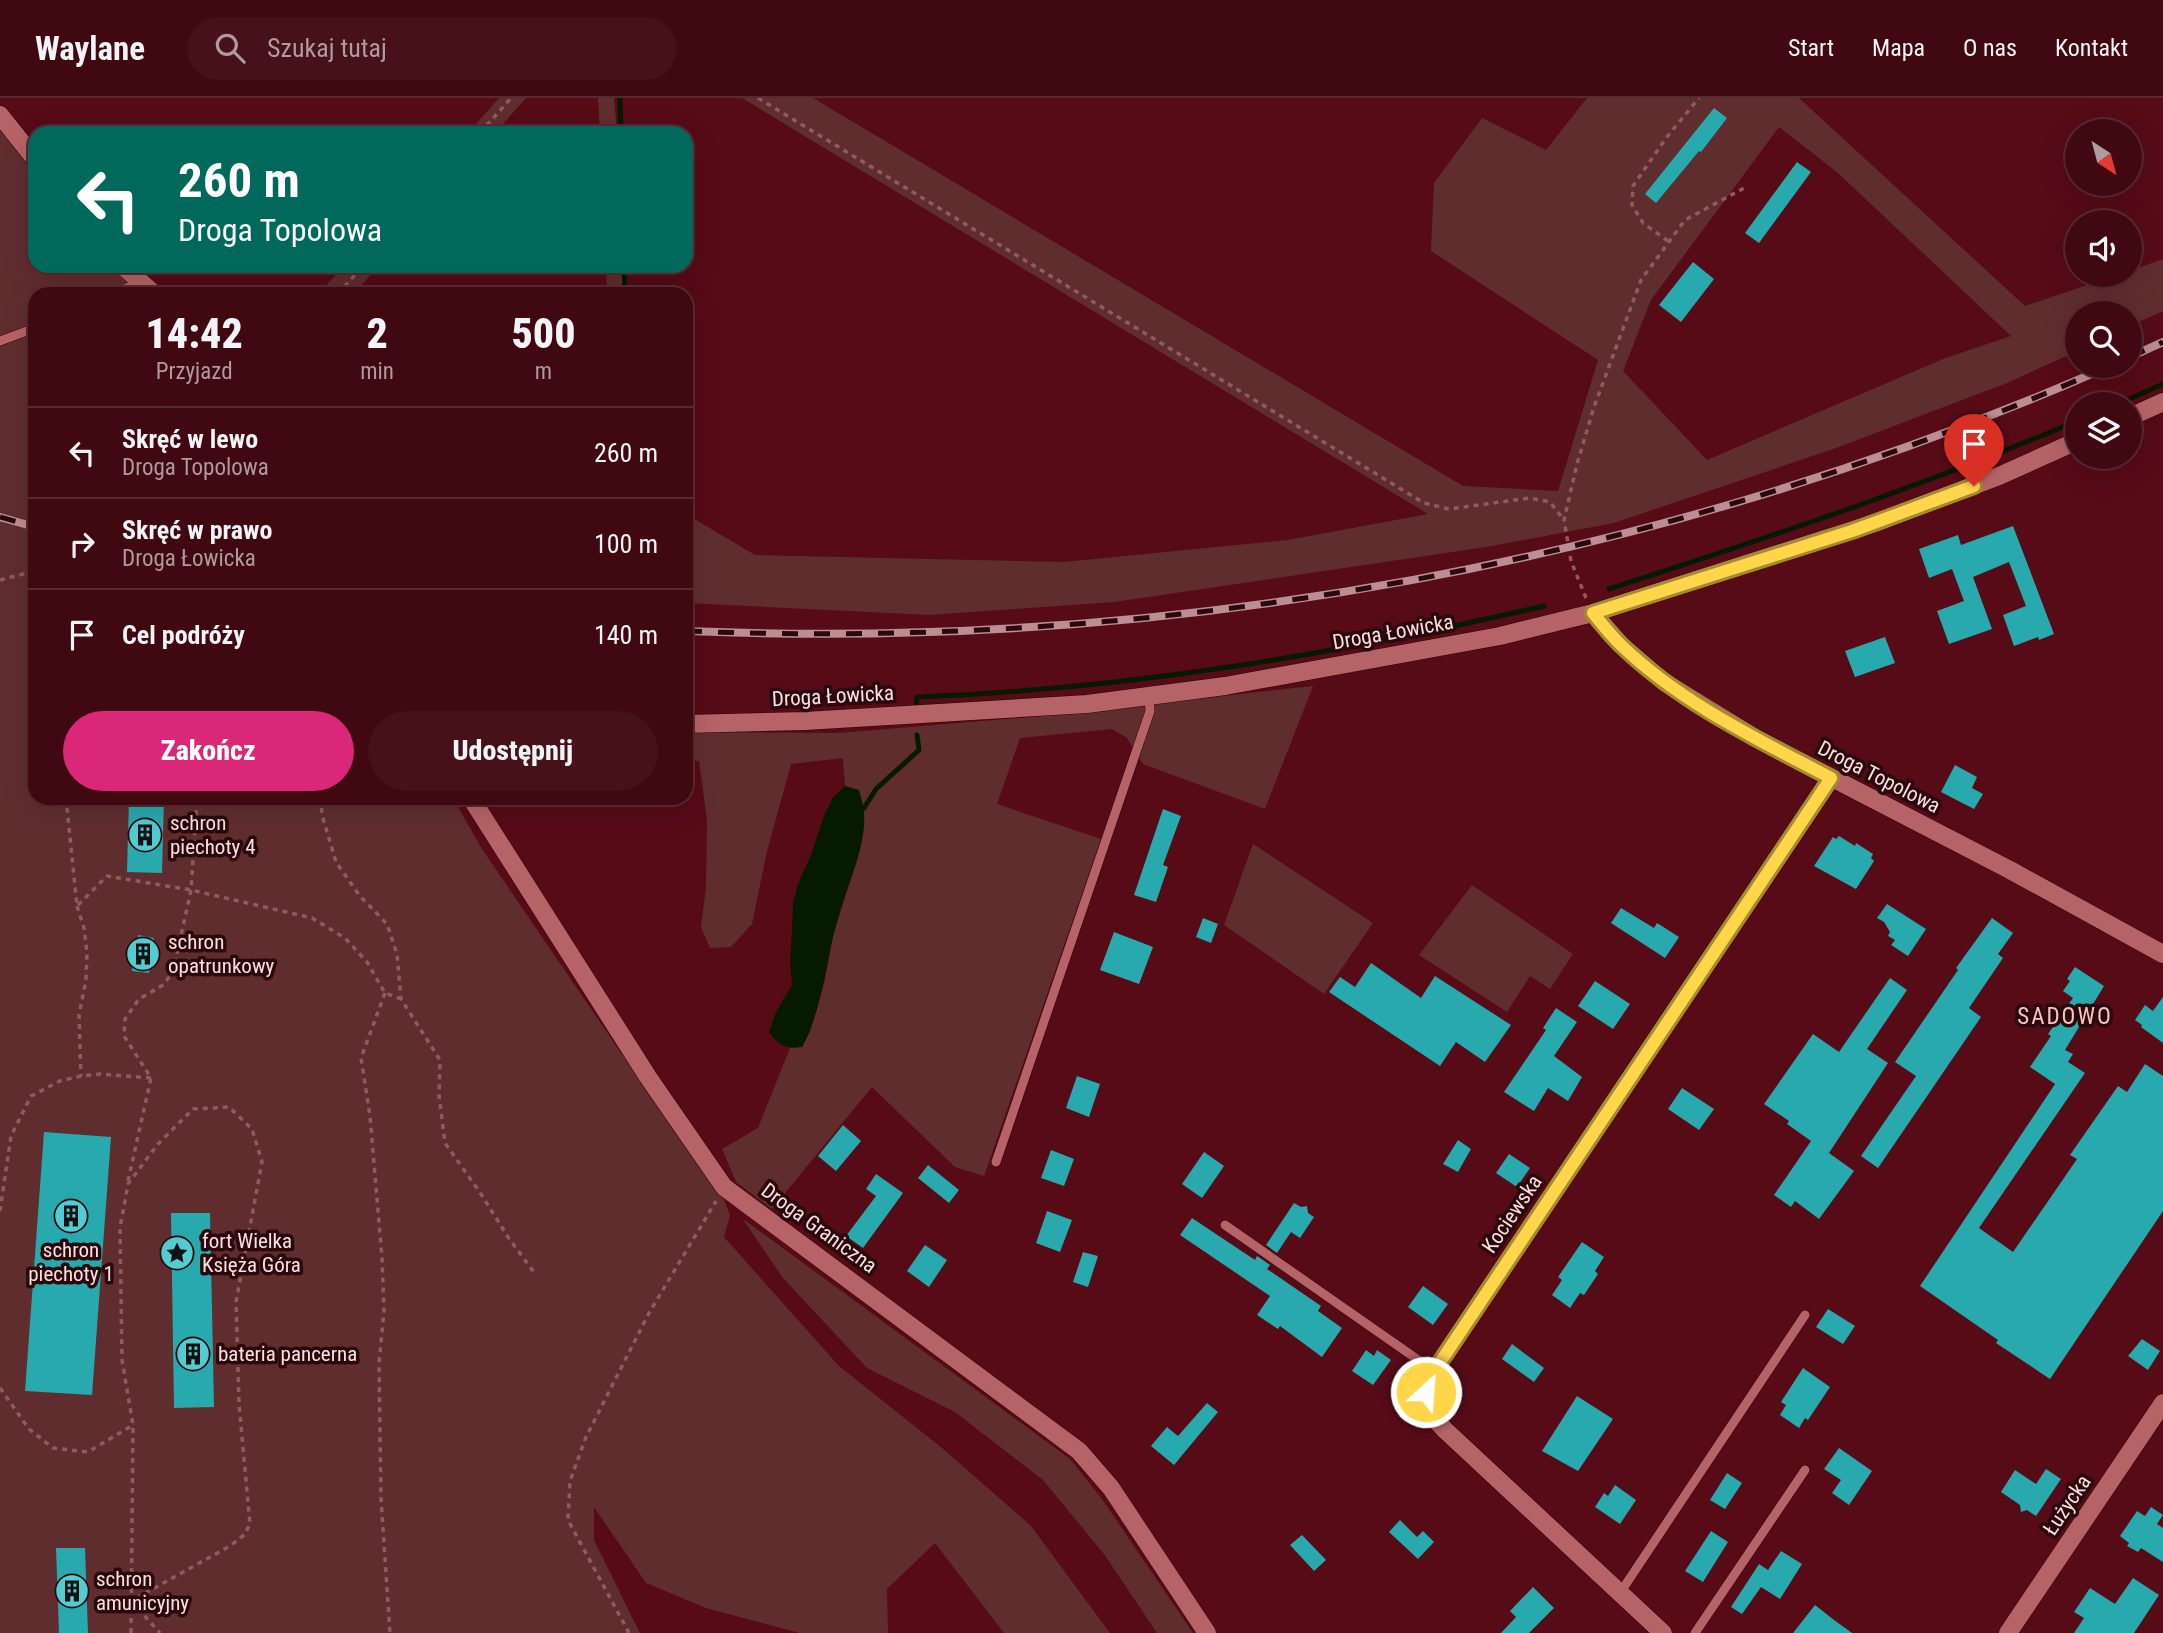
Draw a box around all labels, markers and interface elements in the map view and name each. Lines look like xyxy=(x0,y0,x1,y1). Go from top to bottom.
search box xyxy=(187,17,677,80)
text: Waylane xyxy=(35,29,145,68)
icon: search xyxy=(211,29,249,67)
text: Szukaj tutaj xyxy=(267,33,387,63)
text: Start xyxy=(1788,34,1834,62)
text: Mapa xyxy=(1872,34,1925,62)
text: O nas xyxy=(1963,34,2017,62)
text: Kontakt xyxy=(2055,34,2128,62)
north arrow xyxy=(2065,119,2142,196)
map controls xyxy=(2065,119,2142,469)
text: 260 m xyxy=(178,152,300,209)
icon: left xyxy=(63,154,154,245)
button: sound xyxy=(2065,210,2142,287)
text: Droga Topolowa xyxy=(178,211,382,249)
button: search xyxy=(2065,301,2142,378)
text: 14:42 xyxy=(145,309,243,358)
text: 2 xyxy=(366,309,388,358)
text: 500 xyxy=(511,309,576,358)
text: Przyjazd xyxy=(156,358,233,385)
text: min xyxy=(360,358,394,385)
text: m xyxy=(535,358,552,385)
button: layers xyxy=(2065,392,2142,469)
pin xyxy=(1944,414,2004,486)
text: Skręć w lewo xyxy=(122,424,258,454)
icon: arrive xyxy=(1955,425,1993,463)
icon: left xyxy=(63,434,101,472)
text: 260 m xyxy=(594,438,658,468)
text: Droga Topolowa xyxy=(122,454,269,481)
text: Skręć w prawo xyxy=(122,515,272,545)
icon: right xyxy=(63,525,101,563)
text: 100 m xyxy=(594,529,658,559)
text: Droga Łowicka xyxy=(122,545,256,572)
street label: Droga Łowicka xyxy=(1331,610,1455,654)
icon: arrive xyxy=(63,616,101,654)
text: Cel podróży xyxy=(122,620,245,650)
text: 140 m xyxy=(594,620,658,650)
street label: Droga Łowicka xyxy=(771,681,895,711)
button: Zakończ xyxy=(63,711,354,791)
button: Udostępnij xyxy=(368,711,658,791)
street label: Droga Topolowa xyxy=(1814,736,1944,818)
place label: schron piechoty 4 xyxy=(170,811,256,859)
building icon: schron piechoty 4 xyxy=(126,816,164,854)
place label: schron opatrunkowy xyxy=(168,930,275,978)
building icon: schron opatrunkowy xyxy=(124,935,162,973)
district label: SADOWO xyxy=(2017,1003,2113,1030)
street label: Kociewska xyxy=(1477,1170,1547,1258)
street label: Droga Graniczna xyxy=(757,1178,881,1278)
building icon: schron piechoty 1 xyxy=(52,1197,90,1235)
place label: fort Wielka Księża Góra xyxy=(202,1229,301,1277)
place icon: fort Wielka Księża Góra xyxy=(158,1234,196,1272)
place label: schron piechoty 1 xyxy=(28,1238,114,1286)
building icon: bateria pancerna xyxy=(174,1335,212,1373)
place label: bateria pancerna xyxy=(218,1342,357,1366)
position arrow xyxy=(1389,1355,1463,1429)
street label: Łużycka xyxy=(2038,1470,2096,1540)
place label: schron amunicyjny xyxy=(96,1567,189,1615)
building icon: schron amunicyjny xyxy=(53,1572,91,1610)

